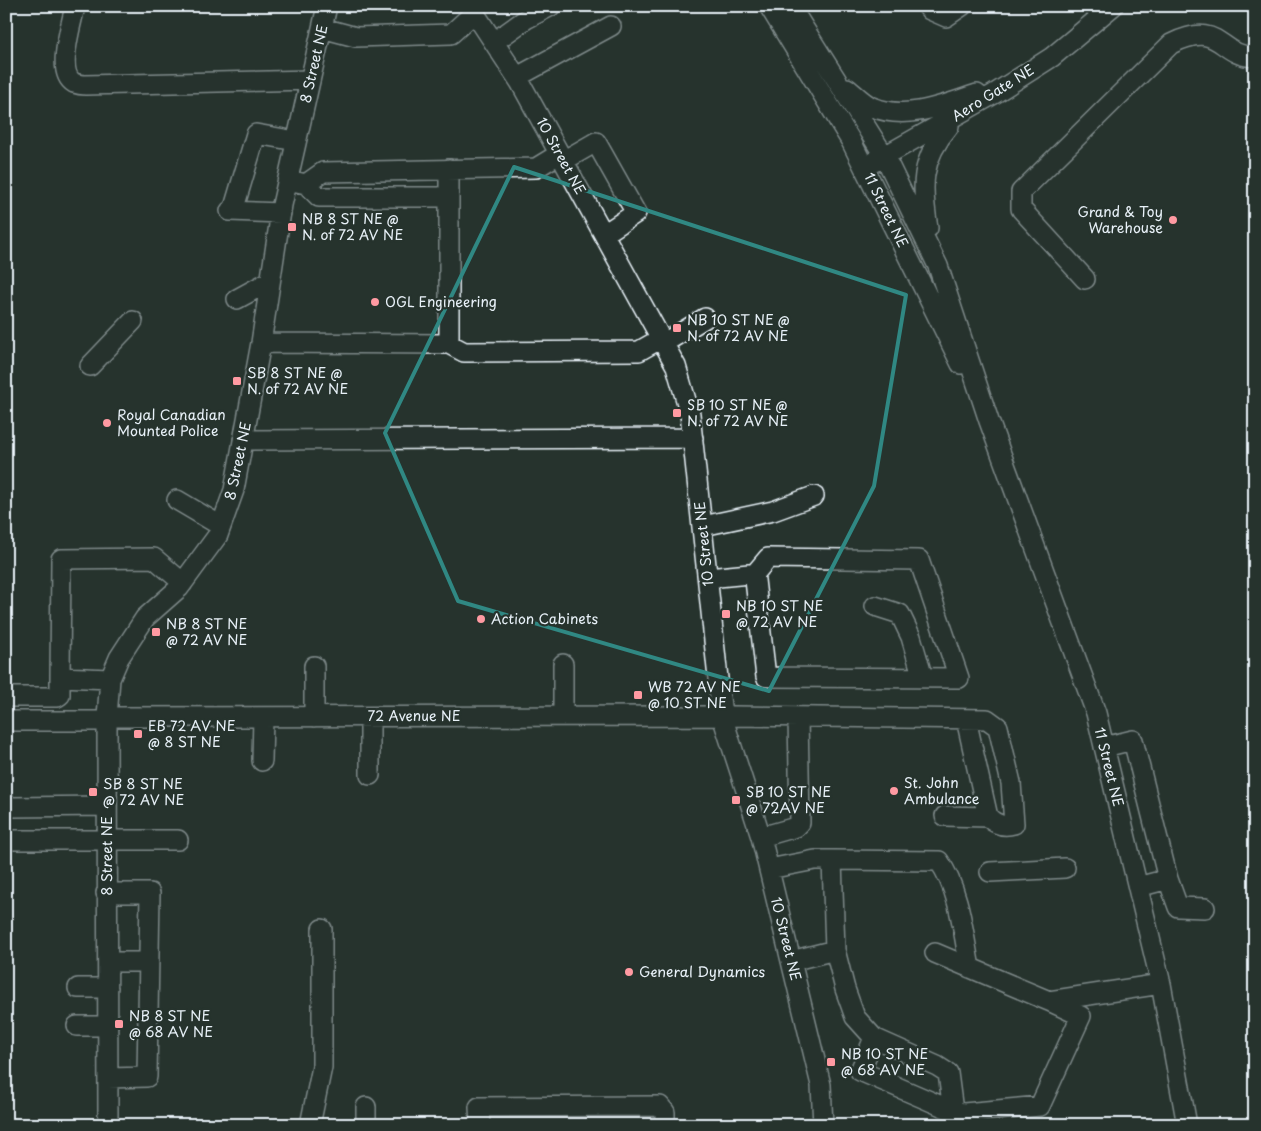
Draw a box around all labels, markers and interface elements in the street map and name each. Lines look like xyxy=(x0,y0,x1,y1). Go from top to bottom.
street label: 8 Street NE xyxy=(294,22,333,105)
street label: Aero Gate NE xyxy=(948,59,1038,126)
street label: 10 Street NE xyxy=(532,113,591,198)
street label: 11 Street NE xyxy=(859,169,914,251)
place label: Grand & Toy Warehouse xyxy=(1077,201,1163,238)
place label: NB 8 ST NE @ N. of 72 AV NE xyxy=(302,208,403,245)
marker: Grand & Toy Warehouse xyxy=(1167,214,1179,226)
marker: NB 8 ST NE @ N. of 72 AV NE xyxy=(286,221,298,233)
place label: OGL Engineering xyxy=(385,291,497,312)
marker: OGL Engineering xyxy=(369,296,381,308)
place label: NB 10 ST NE @ N. of 72 AV NE xyxy=(687,309,790,346)
marker: NB 10 ST NE @ N. of 72 AV NE xyxy=(671,322,683,334)
place label: SB 8 ST NE @ N. of 72 AV NE xyxy=(247,362,348,399)
marker: SB 8 ST NE @ N. of 72 AV NE xyxy=(231,375,243,387)
place label: SB 10 ST NE @ N. of 72 AV NE xyxy=(687,394,788,431)
place label: Royal Canadian Mounted Police xyxy=(117,404,226,441)
marker: SB 10 ST NE @ N. of 72 AV NE xyxy=(671,407,683,419)
marker: Royal Canadian Mounted Police xyxy=(101,417,113,429)
street label: 8 Street NE xyxy=(219,420,256,502)
street label: 10 Street NE xyxy=(689,500,718,588)
place label: NB 10 ST NE @ 72 AV NE xyxy=(736,595,824,632)
place label: Action Cabinets xyxy=(491,608,598,629)
marker: NB 10 ST NE @ 72 AV NE xyxy=(720,608,732,620)
place label: NB 8 ST NE @ 72 AV NE xyxy=(166,613,248,650)
marker: Action Cabinets xyxy=(475,613,487,625)
marker: NB 8 ST NE @ 72 AV NE xyxy=(150,626,162,638)
place label: WB 72 AV NE @ 10 ST NE xyxy=(648,676,741,713)
marker: WB 72 AV NE @ 10 ST NE xyxy=(632,689,644,701)
street label: 72 Avenue NE xyxy=(368,705,461,726)
place label: EB 72 AV NE @ 8 ST NE xyxy=(148,715,236,752)
street label: 11 Street NE xyxy=(1089,725,1130,809)
marker: EB 72 AV NE @ 8 ST NE xyxy=(132,728,144,740)
place label: St. John Ambulance xyxy=(904,772,980,809)
place label: SB 8 ST NE @ 72 AV NE xyxy=(103,773,184,810)
place label: SB 10 ST NE @ 72AV NE xyxy=(746,781,831,818)
marker: St. John Ambulance xyxy=(888,785,900,797)
marker: SB 8 ST NE @ 72 AV NE xyxy=(87,786,99,798)
marker: SB 10 ST NE @ 72AV NE xyxy=(730,794,742,806)
street label: 8 Street NE xyxy=(96,816,117,896)
street label: 10 Street NE xyxy=(766,895,807,983)
place label: General Dynamics xyxy=(639,961,765,982)
marker: General Dynamics xyxy=(623,966,635,978)
place label: NB 8 ST NE @ 68 AV NE xyxy=(129,1005,213,1042)
marker: NB 8 ST NE @ 68 AV NE xyxy=(113,1018,125,1030)
place label: NB 10 ST NE @ 68 AV NE xyxy=(841,1043,929,1080)
marker: NB 10 ST NE @ 68 AV NE xyxy=(825,1056,837,1068)

